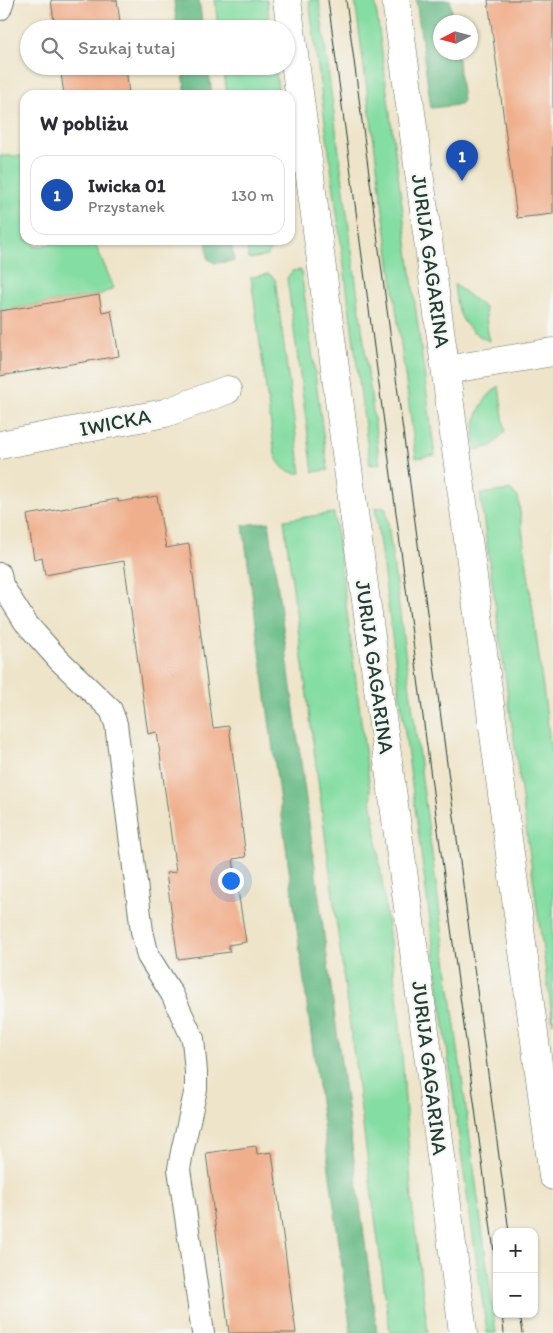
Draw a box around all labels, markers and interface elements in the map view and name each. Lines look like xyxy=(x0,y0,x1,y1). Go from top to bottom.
north arrow xyxy=(433,15,478,60)
search box xyxy=(20,20,295,75)
icon: search xyxy=(38,34,66,62)
text: Szukaj tutaj xyxy=(78,36,175,59)
text: W pobliżu xyxy=(40,110,128,135)
pin: 1 xyxy=(446,140,478,181)
street label: JURIJA GAGARINA xyxy=(406,172,456,350)
text: Iwicka 01 xyxy=(88,174,166,197)
text: 1 xyxy=(53,186,61,205)
text: 130 m xyxy=(231,186,274,205)
text: Przystanek xyxy=(88,197,165,216)
street label: IWICKA xyxy=(77,403,153,441)
street label: JURIJA GAGARINA xyxy=(350,578,400,756)
your location xyxy=(218,868,244,894)
street label: JURIJA GAGARINA xyxy=(407,979,453,1157)
map controls xyxy=(493,1228,538,1318)
button: + xyxy=(493,1228,538,1273)
button: − xyxy=(493,1273,538,1318)

